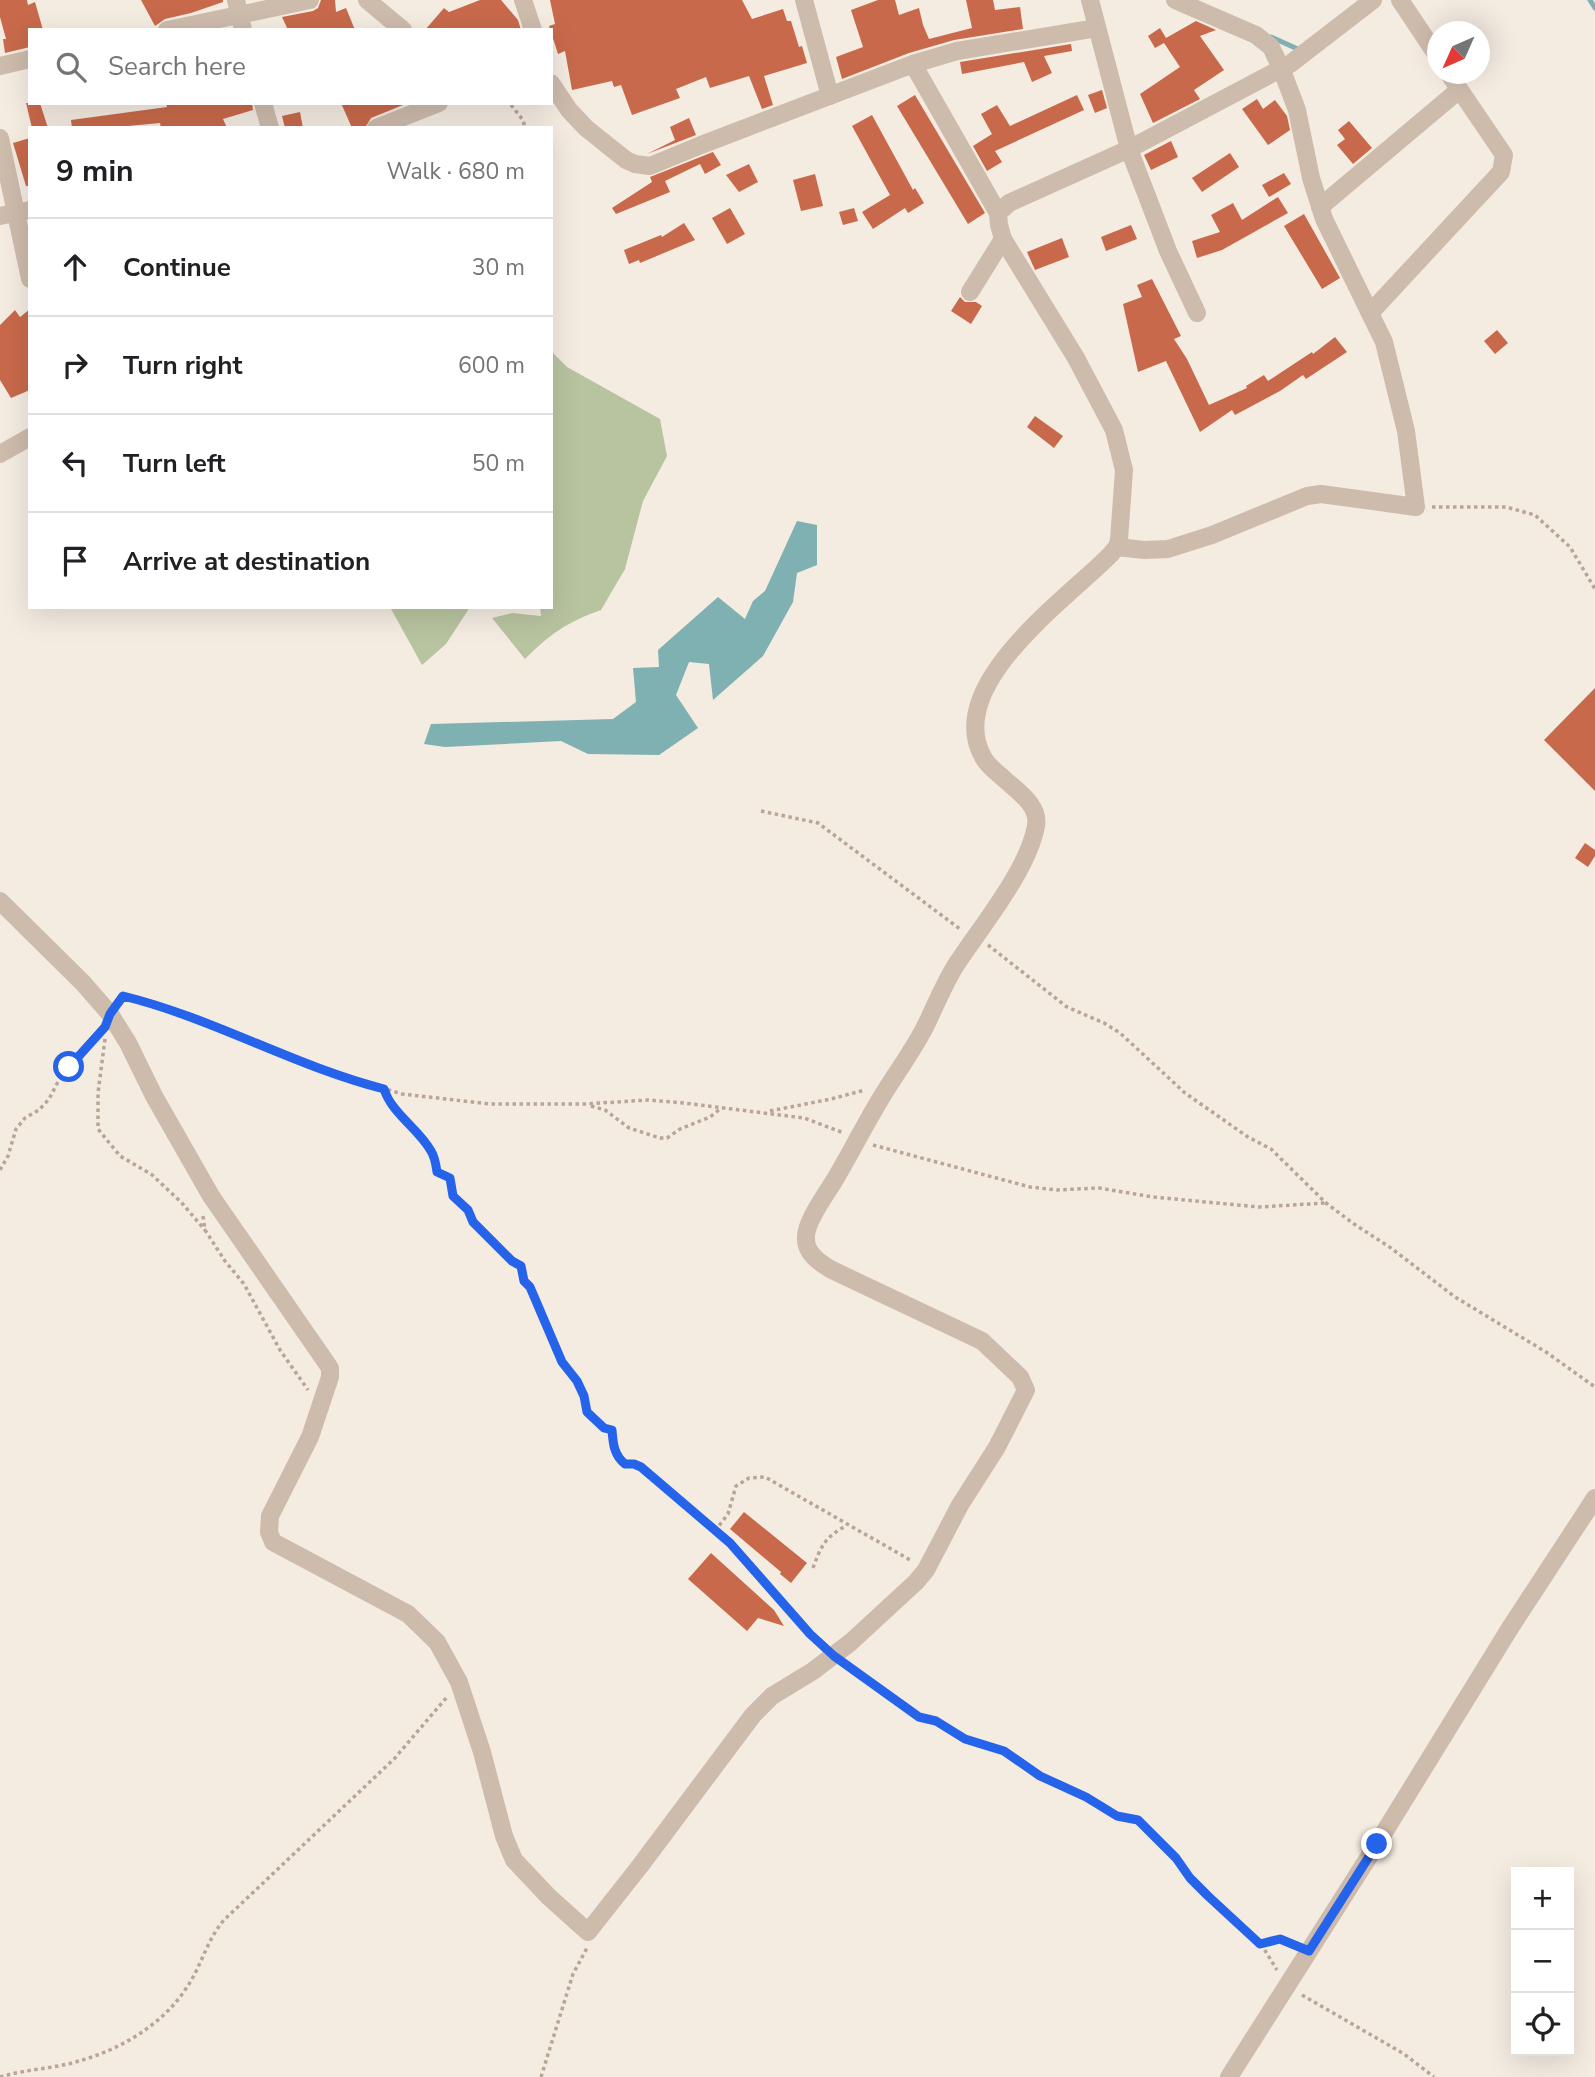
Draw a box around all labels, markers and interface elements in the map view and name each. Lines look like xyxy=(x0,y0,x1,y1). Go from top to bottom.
north arrow xyxy=(1427,21,1490,84)
search box xyxy=(28,28,553,105)
icon: search xyxy=(52,48,90,86)
text: Search here xyxy=(108,49,246,84)
text: 9 min xyxy=(56,151,134,192)
text: Walk · 680 m xyxy=(386,156,525,187)
icon: ahead xyxy=(56,248,94,286)
text: Continue xyxy=(123,250,231,285)
text: 30 m xyxy=(472,252,525,283)
icon: right xyxy=(56,346,94,384)
text: Turn right xyxy=(123,348,242,383)
text: 600 m xyxy=(458,350,525,381)
icon: left xyxy=(56,444,94,482)
text: Turn left xyxy=(123,446,226,481)
text: 50 m xyxy=(472,448,525,479)
icon: arrive xyxy=(56,542,94,580)
text: Arrive at destination xyxy=(123,544,370,579)
route start xyxy=(53,1051,84,1082)
route end xyxy=(1361,1828,1392,1859)
map controls xyxy=(1511,1867,1574,2056)
button: + xyxy=(1511,1867,1574,1930)
button: − xyxy=(1511,1930,1574,1993)
button: locate xyxy=(1511,1993,1574,2056)

